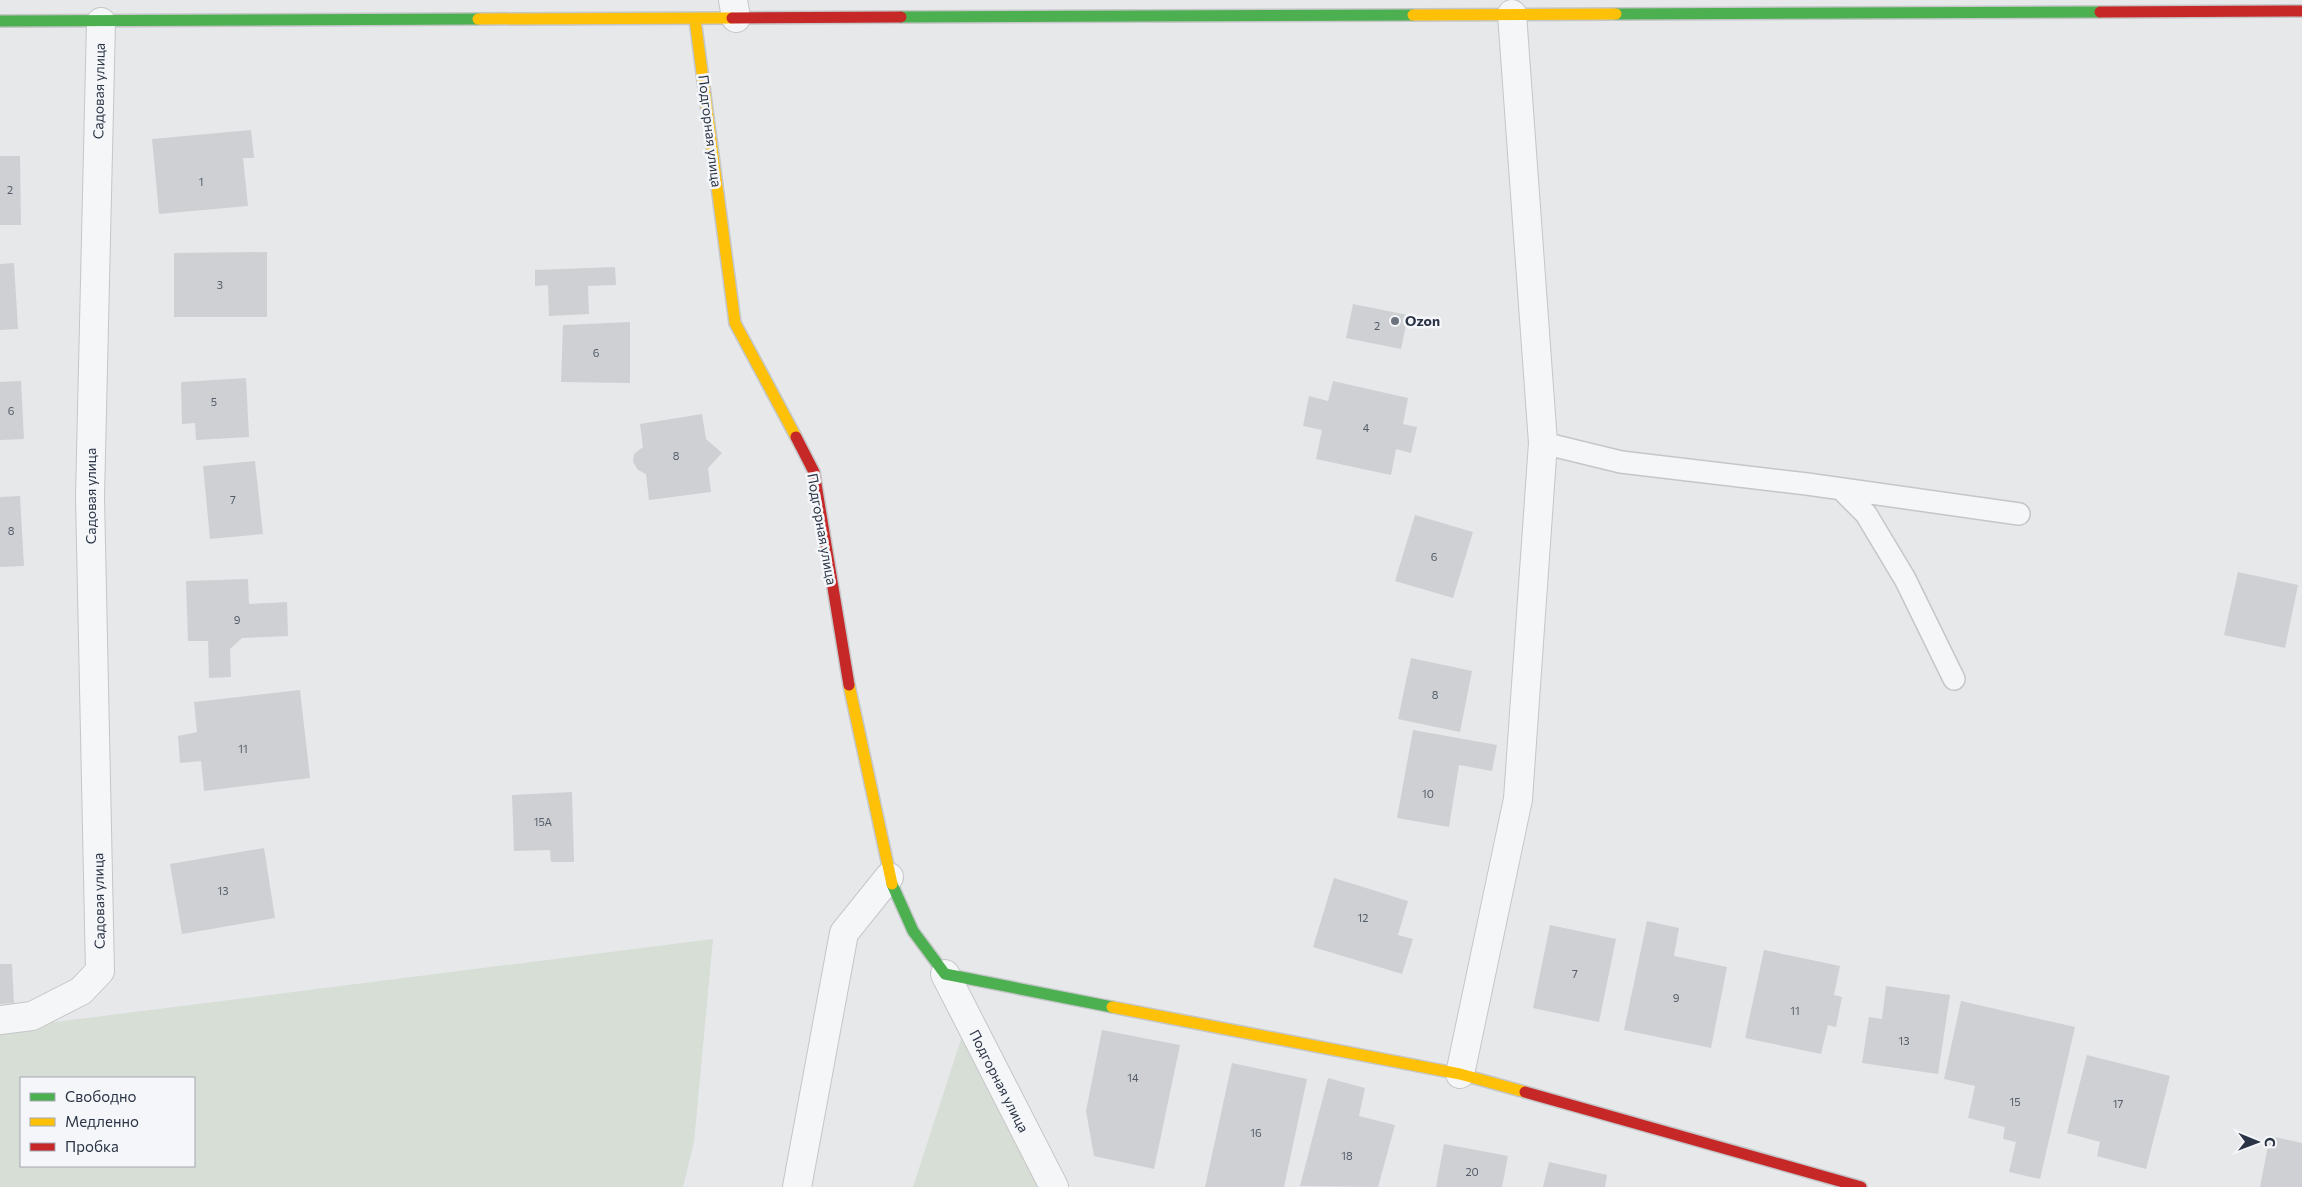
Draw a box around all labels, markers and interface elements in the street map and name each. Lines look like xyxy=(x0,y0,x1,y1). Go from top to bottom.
street label: Садовая улица xyxy=(89,43,108,139)
street label: Подгорная улица xyxy=(695,74,726,188)
house number: 1 xyxy=(199,175,203,188)
house number: 2 xyxy=(7,183,13,196)
house number: 3 xyxy=(217,278,223,291)
place label: Ozon xyxy=(1405,312,1440,329)
marker: Ozon xyxy=(1389,315,1401,327)
house number: 2 xyxy=(1374,319,1380,332)
house number: 6 xyxy=(593,346,600,359)
house number: 5 xyxy=(211,395,217,408)
house number: 6 xyxy=(8,404,15,417)
house number: 4 xyxy=(1363,421,1370,434)
street label: Садовая улица xyxy=(82,448,99,544)
house number: 8 xyxy=(673,449,680,462)
street label: Подгорная улица xyxy=(804,472,841,586)
house number: 7 xyxy=(230,493,236,506)
house number: 8 xyxy=(8,524,15,537)
house number: 6 xyxy=(1431,550,1438,563)
house number: 9 xyxy=(234,613,241,626)
house number: 8 xyxy=(1432,688,1439,701)
house number: 11 xyxy=(238,742,248,755)
house number: 10 xyxy=(1422,787,1434,800)
house number: 15A xyxy=(534,815,553,828)
street label: Садовая улица xyxy=(89,853,108,949)
house number: 13 xyxy=(218,884,228,897)
house number: 12 xyxy=(1358,911,1368,924)
house number: 7 xyxy=(1572,967,1578,980)
house number: 9 xyxy=(1673,991,1680,1004)
house number: 11 xyxy=(1790,1004,1800,1017)
street label: Подгорная улица xyxy=(966,1027,1033,1135)
house number: 13 xyxy=(1899,1034,1909,1047)
house number: 14 xyxy=(1127,1071,1139,1084)
legend xyxy=(20,1077,195,1167)
text: Свободно xyxy=(65,1087,136,1105)
house number: 15 xyxy=(2009,1095,2021,1108)
house number: 17 xyxy=(2113,1097,2123,1110)
text: Медленно xyxy=(65,1112,139,1130)
north arrow xyxy=(2232,1117,2282,1167)
house number: 16 xyxy=(1250,1126,1262,1139)
text: Пробка xyxy=(65,1137,119,1155)
text: С xyxy=(2262,1137,2279,1147)
house number: 18 xyxy=(1341,1149,1353,1162)
house number: 20 xyxy=(1465,1165,1479,1178)

